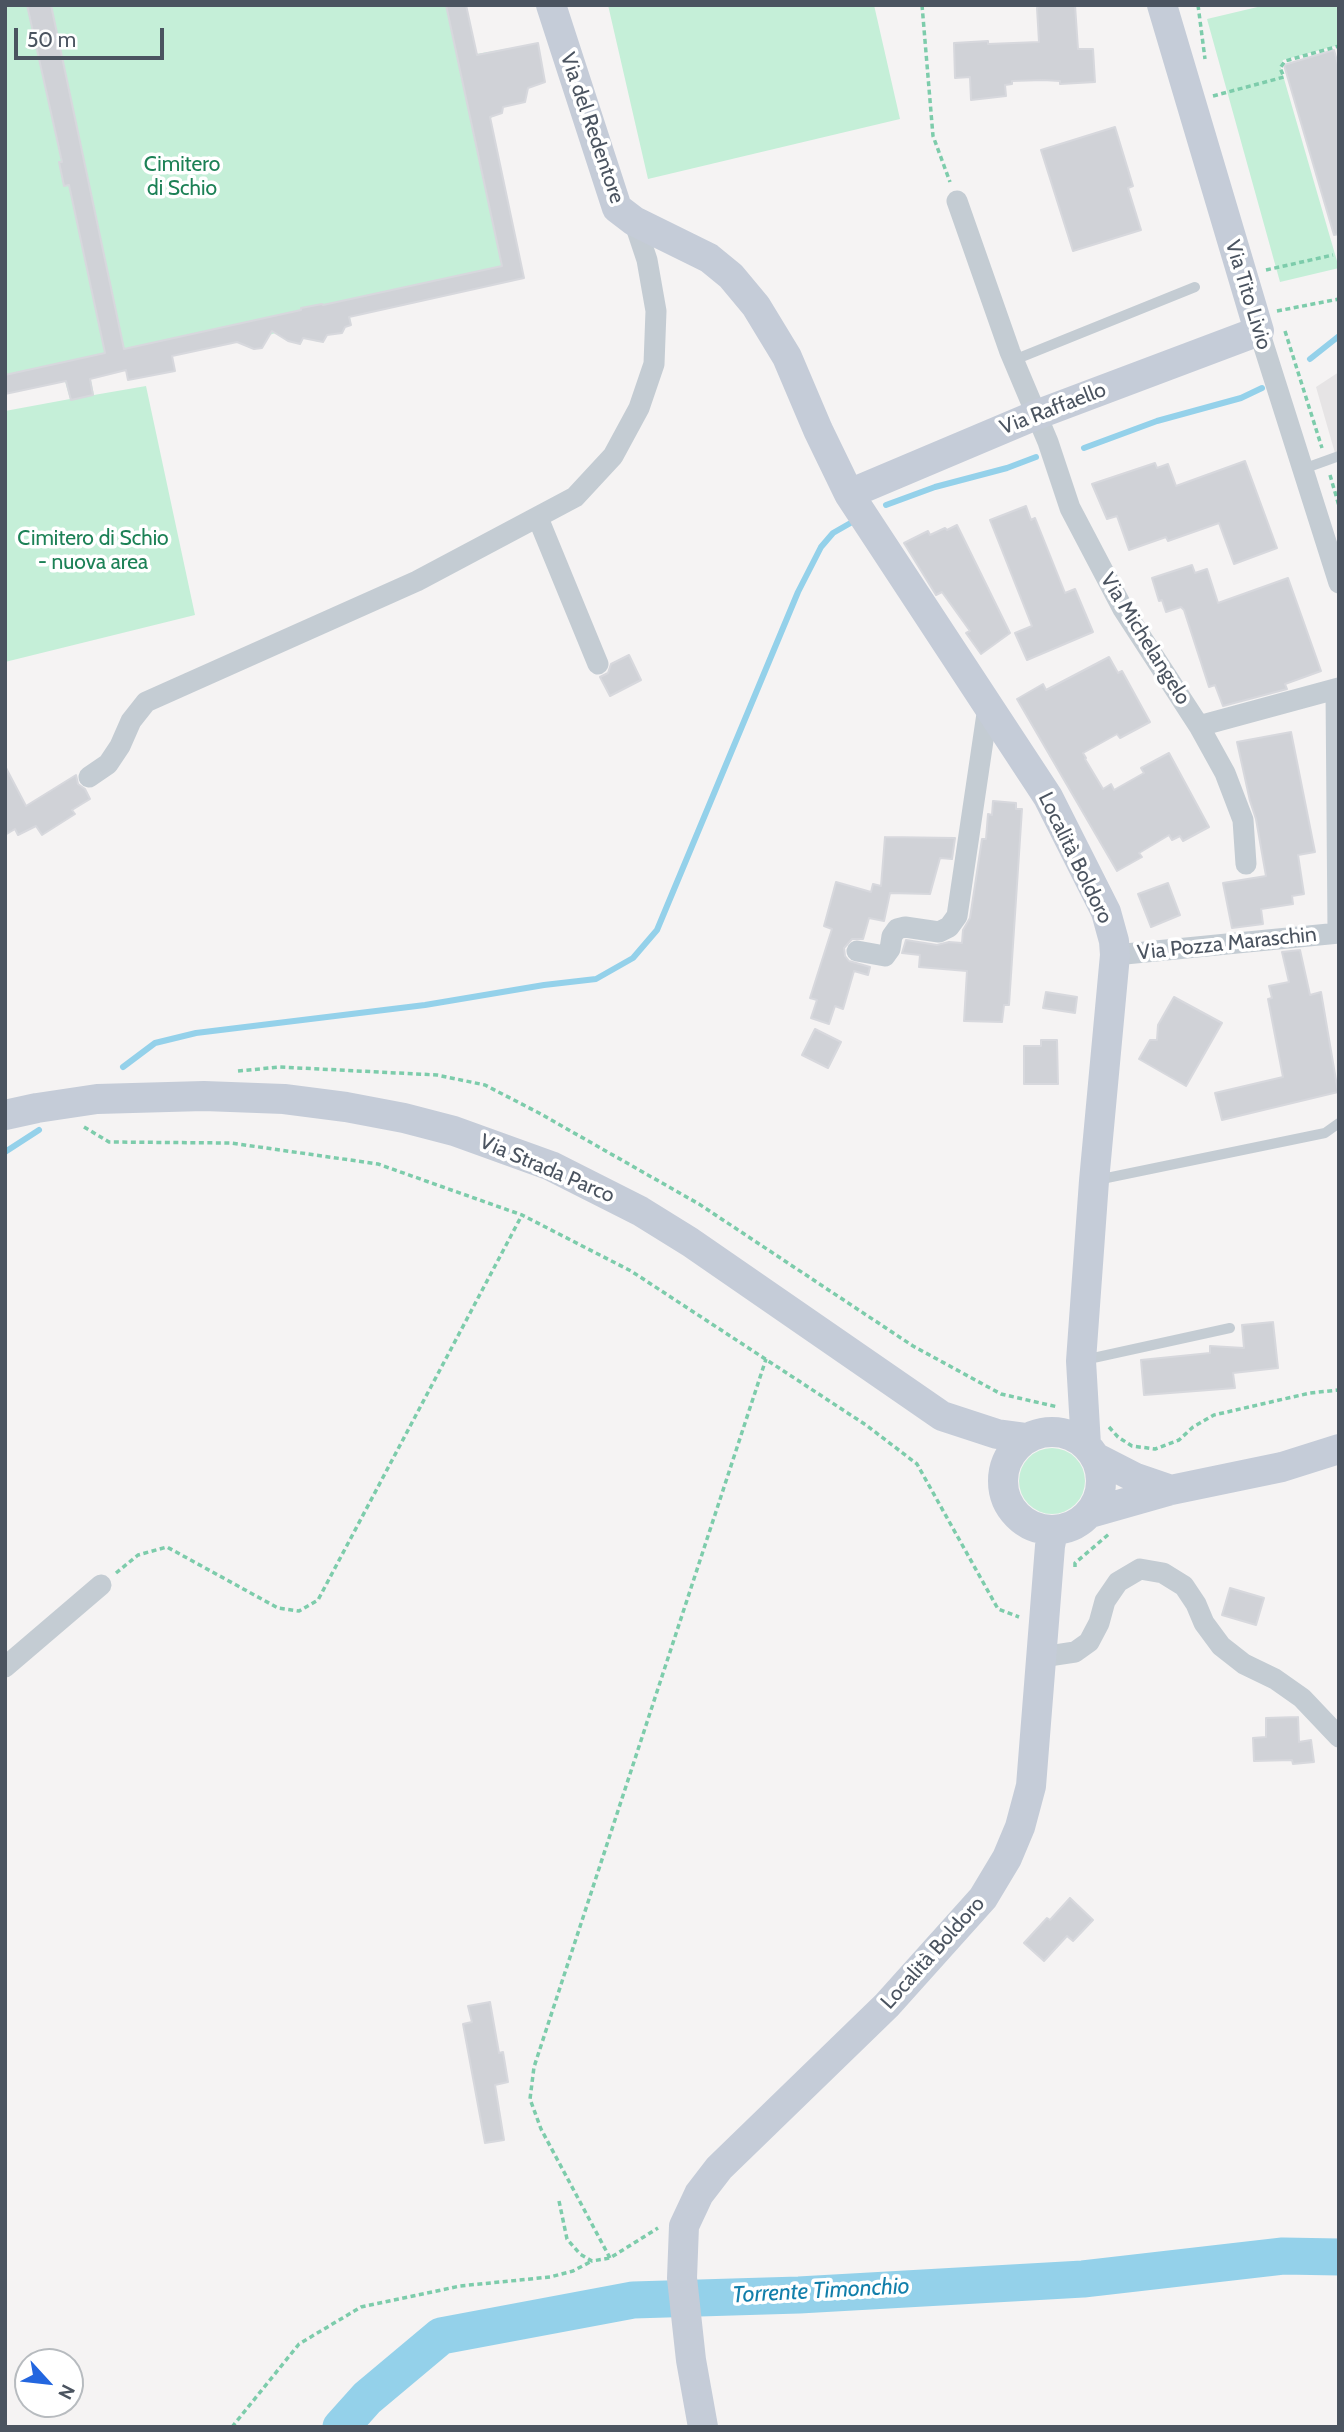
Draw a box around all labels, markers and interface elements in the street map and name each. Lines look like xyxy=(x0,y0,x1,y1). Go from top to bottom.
scale bar xyxy=(18,14,168,58)
text: 50 m xyxy=(27,27,76,52)
street label: Via del Redentore xyxy=(554,49,630,207)
park label: Cimitero di Schio xyxy=(144,152,220,202)
street label: Via Tito Livio xyxy=(1219,237,1277,353)
street label: Via Raffaello xyxy=(996,377,1110,441)
park label: Cimitero di Schio - nuova area xyxy=(17,526,169,576)
street label: Via Michelangelo xyxy=(1094,569,1196,709)
street label: Località Boldoro xyxy=(1032,788,1118,928)
street label: Via Pozza Maraschin xyxy=(1136,922,1318,966)
street label: Via Strada Parco xyxy=(476,1129,618,1209)
street label: Località Boldoro xyxy=(876,1892,990,2014)
water label: Torrente Timonchio xyxy=(732,2273,910,2309)
north arrow xyxy=(14,2348,84,2418)
text: N xyxy=(53,2381,80,2403)

